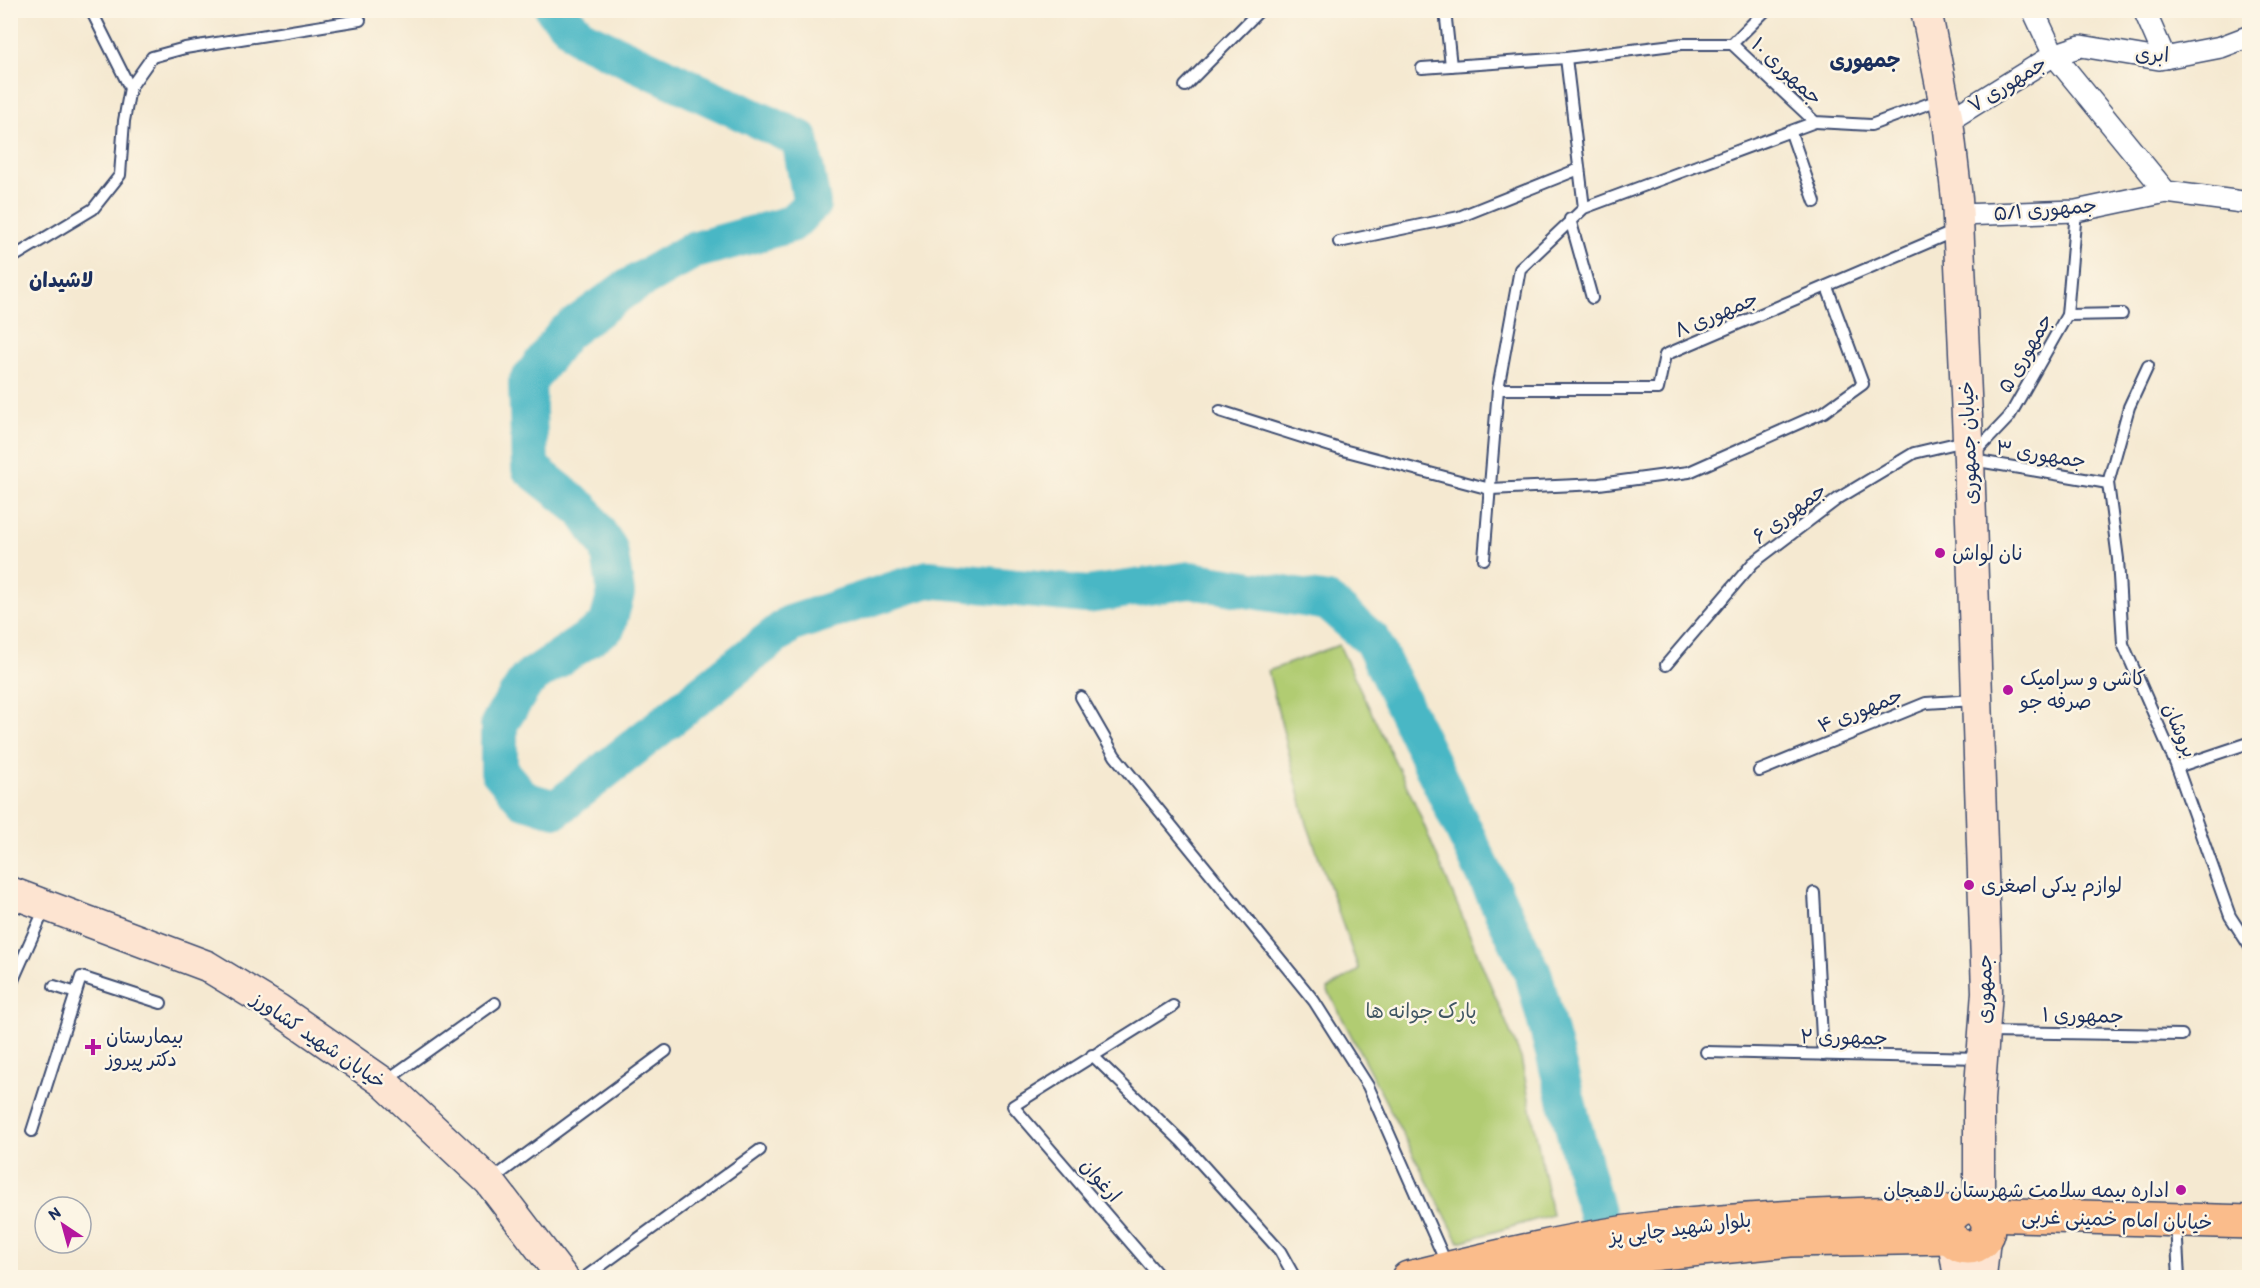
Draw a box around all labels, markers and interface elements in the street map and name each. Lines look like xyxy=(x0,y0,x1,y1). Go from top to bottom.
street label: جمهوری ۱۰ xyxy=(1745,32,1827,111)
street label: ابری xyxy=(2134,41,2170,67)
district label: جمهوری xyxy=(1829,47,1901,74)
street label: جمهوری ۷ xyxy=(1963,50,2052,119)
street label: جمهوری ۵/۱ xyxy=(1992,193,2098,227)
district label: لاشیدان xyxy=(29,267,93,293)
street label: جمهوری ۸ xyxy=(1671,286,1762,344)
street label: جمهوری ۵ xyxy=(1993,309,2059,398)
street label: خیابان جمهوری xyxy=(1954,381,1984,505)
street label: جمهوری ۳ xyxy=(1994,435,2088,475)
street label: جمهوری ۶ xyxy=(1747,477,1832,550)
place label: نان لواش xyxy=(1952,541,2023,567)
marker: نان لواش xyxy=(1933,546,1947,560)
place label: کاشی و سرامیک صرفه جو xyxy=(2018,666,2146,713)
street label: جمهوری ۴ xyxy=(1814,682,1907,740)
marker: کاشی و سرامیک صرفه جو xyxy=(2001,683,2015,697)
street label: بروشان xyxy=(2158,699,2202,761)
place label: لوازم یدکی اصغری xyxy=(1981,873,2122,901)
marker: لوازم یدکی اصغری xyxy=(1962,878,1976,892)
street label: جمهوری xyxy=(1971,954,1999,1024)
street label: خیابان شهید کشاورز xyxy=(246,985,391,1094)
park label: پارک جوانه ها xyxy=(1366,999,1477,1024)
street label: جمهوری ۱ xyxy=(2042,1002,2124,1030)
place label: بیمارستان دکتر پیروز xyxy=(104,1024,183,1072)
street label: جمهوری ۲ xyxy=(1800,1024,1888,1052)
marker: بیمارستان دکتر پیروز xyxy=(84,1038,102,1056)
street label: ارغوان xyxy=(1076,1153,1126,1207)
place label: اداره بیمه سلامت شهرستان لاهیجان xyxy=(1883,1178,2169,1202)
marker: اداره بیمه سلامت شهرستان لاهیجان xyxy=(2174,1183,2188,1197)
north arrow xyxy=(33,1195,93,1255)
text: N xyxy=(45,1202,64,1224)
street label: خیابان امام خمینی غربی xyxy=(2021,1204,2213,1237)
street label: بلوار شهید چایی پز xyxy=(1605,1207,1753,1250)

